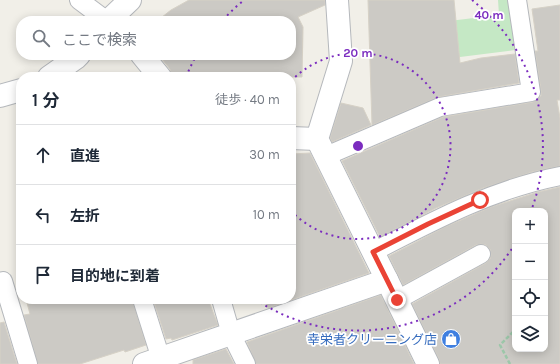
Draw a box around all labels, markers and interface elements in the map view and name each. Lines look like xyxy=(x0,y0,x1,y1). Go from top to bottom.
text: 40 m xyxy=(474,8,504,22)
search box xyxy=(16,16,296,60)
icon: search xyxy=(30,27,52,49)
text: ここで検索 xyxy=(62,31,137,49)
text: 20 m xyxy=(343,46,373,60)
text: 1 分 xyxy=(32,90,59,110)
text: 徒歩 · 40 m xyxy=(215,92,280,107)
centre of rings xyxy=(351,139,365,153)
icon: ahead xyxy=(32,144,54,166)
text: 直進 xyxy=(70,147,100,165)
text: 30 m xyxy=(249,147,280,162)
route start xyxy=(471,191,489,209)
icon: left xyxy=(32,204,54,226)
text: 左折 xyxy=(70,207,100,225)
text: 10 m xyxy=(253,207,280,222)
map controls xyxy=(512,208,548,352)
button: + xyxy=(512,208,548,244)
button: − xyxy=(512,244,548,280)
icon: arrive xyxy=(32,264,54,286)
text: 目的地に到着 xyxy=(70,267,160,285)
button: locate xyxy=(512,280,548,316)
route end xyxy=(388,291,406,309)
button: layers xyxy=(512,316,548,352)
shop icon: 幸栄者クリーニング店 xyxy=(440,328,462,350)
place label: 幸栄者クリーニング店 xyxy=(307,332,437,347)

